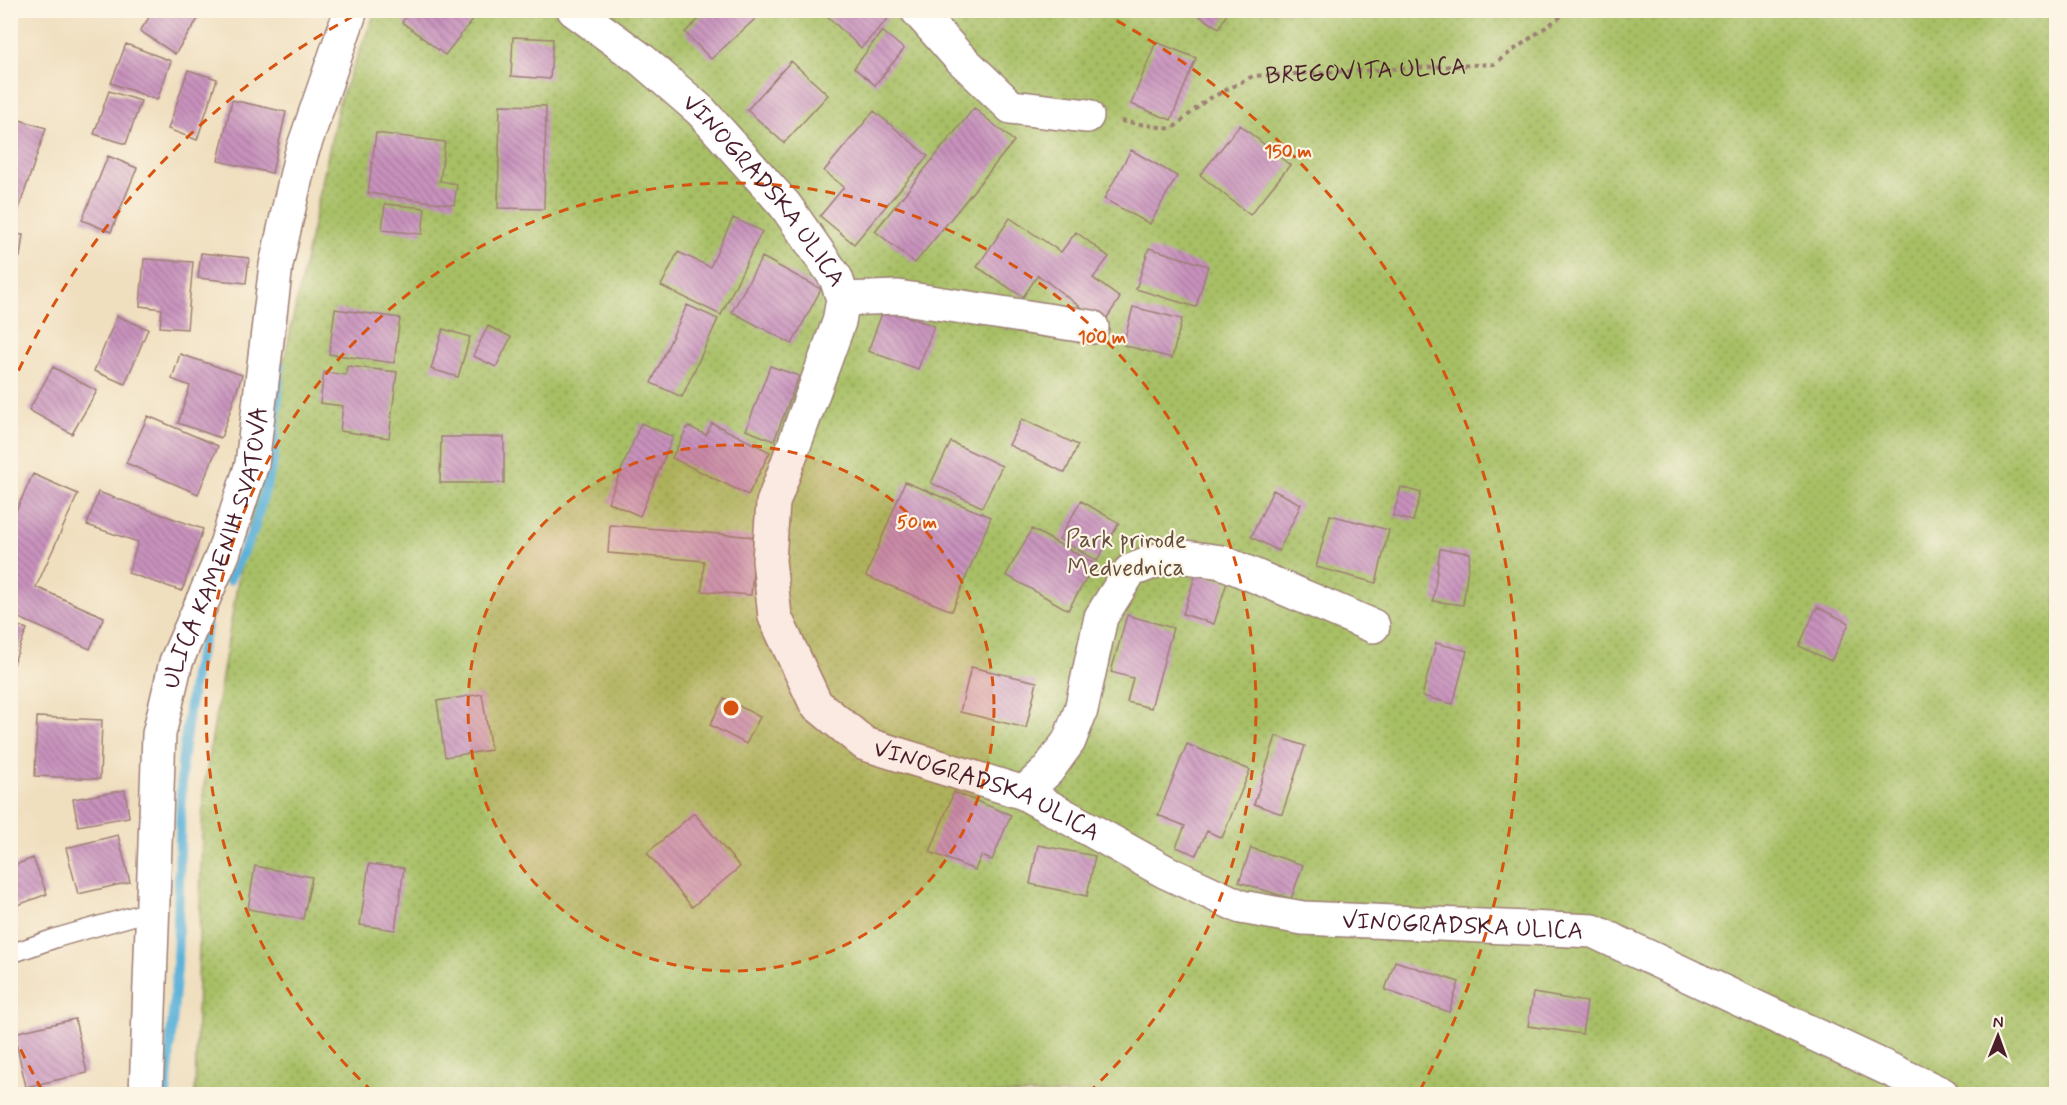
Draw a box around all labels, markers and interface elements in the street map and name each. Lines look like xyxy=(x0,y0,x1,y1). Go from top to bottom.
street label: BREGOVITA ULICA xyxy=(1265,51,1467,92)
street label: VINOGRADSKA ULICA xyxy=(675,88,852,294)
text: 150 m xyxy=(1264,140,1312,164)
text: 100 m xyxy=(1078,326,1126,350)
street label: ULICA KAMENIH SVATOVA xyxy=(156,405,276,692)
text: 50 m xyxy=(897,511,937,535)
park label: Park prirode Medvednica xyxy=(1065,525,1187,584)
centre of rings xyxy=(721,698,741,718)
street label: VINOGRADSKA ULICA xyxy=(869,734,1105,849)
street label: VINOGRADSKA ULICA xyxy=(1341,906,1584,948)
north arrow xyxy=(1968,1006,2028,1066)
text: N xyxy=(1993,1012,2004,1033)

